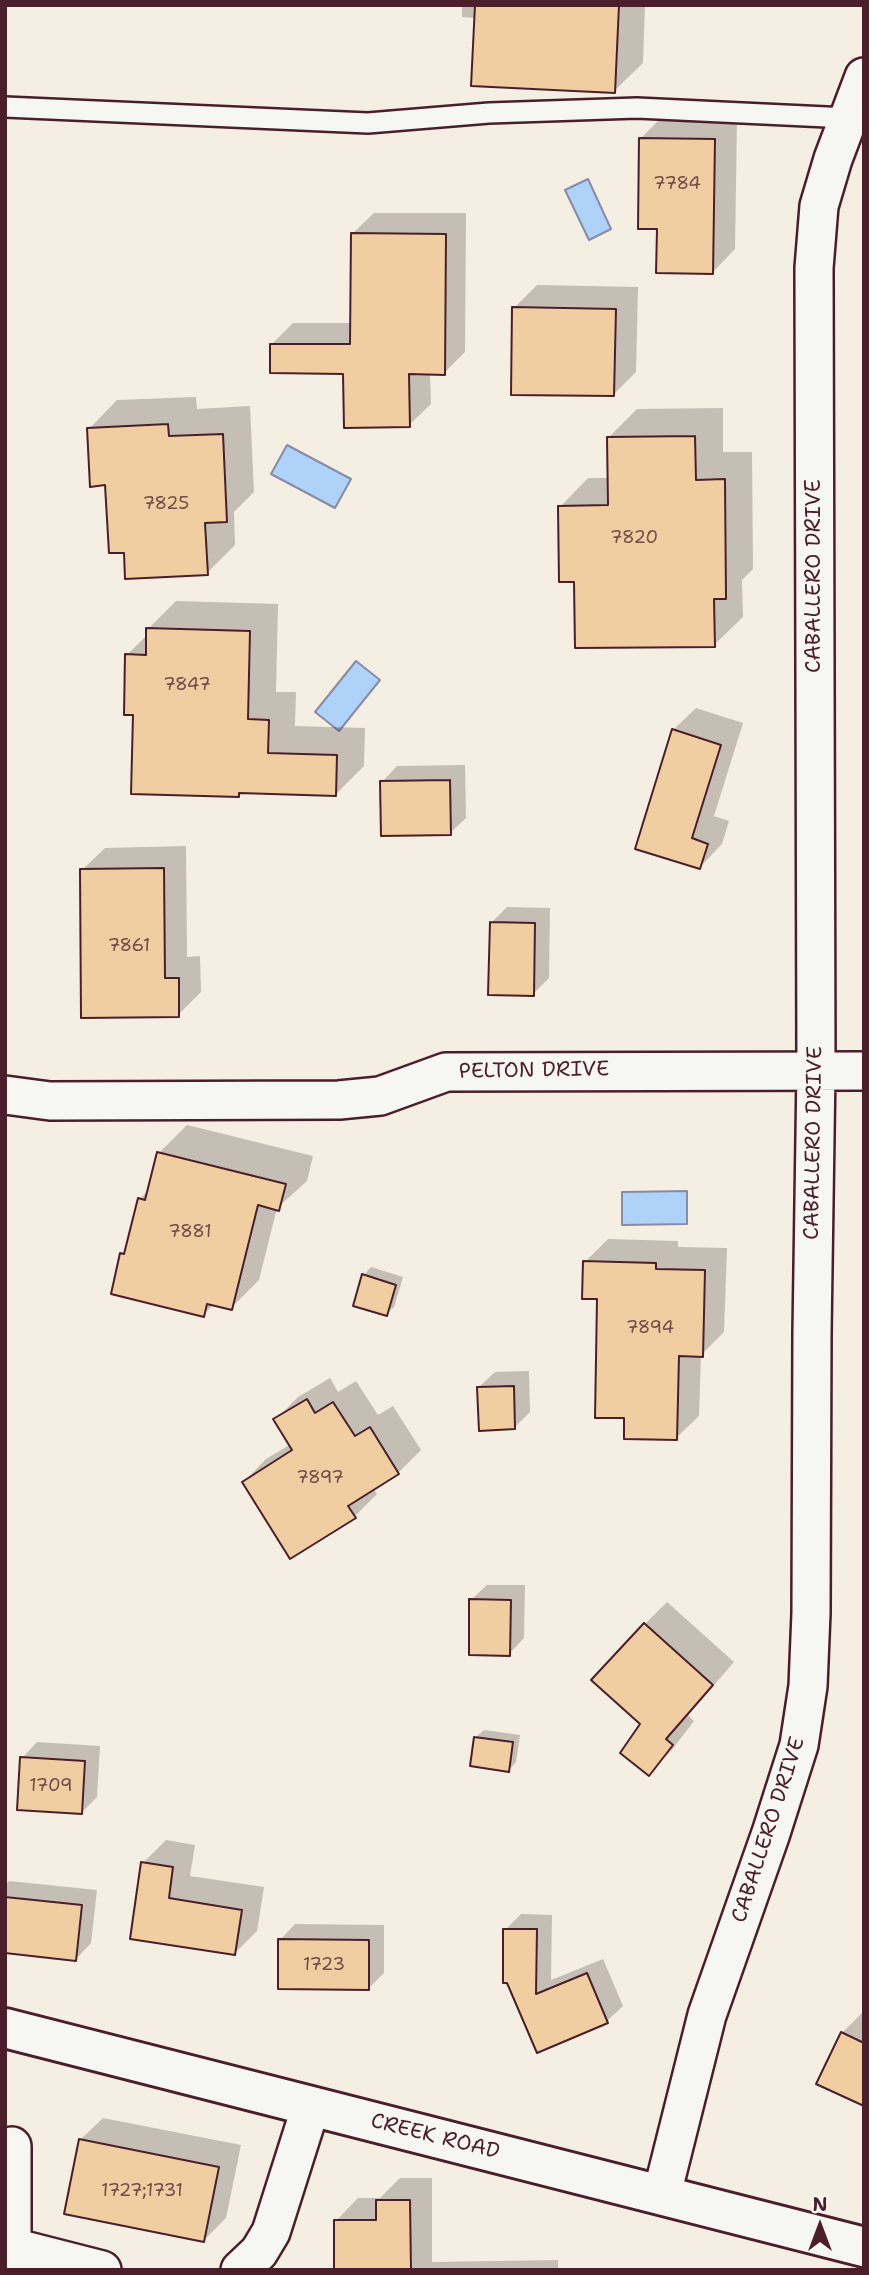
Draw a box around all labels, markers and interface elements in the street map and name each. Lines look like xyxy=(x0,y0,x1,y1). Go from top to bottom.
house number: 7784 xyxy=(653,173,701,195)
street label: CABALLERO DRIVE xyxy=(802,479,828,673)
house number: 7825 xyxy=(143,493,189,515)
house number: 7820 xyxy=(610,527,658,549)
house number: 7847 xyxy=(163,674,211,696)
house number: 7861 xyxy=(108,935,150,957)
street label: CABALLERO DRIVE xyxy=(800,1046,828,1240)
street label: PELTON DRIVE xyxy=(458,1057,610,1085)
house number: 7881 xyxy=(168,1221,212,1243)
house number: 7894 xyxy=(626,1317,674,1339)
house number: 7897 xyxy=(296,1467,344,1489)
street label: CABALLERO DRIVE xyxy=(727,1734,811,1926)
house number: 1709 xyxy=(29,1775,73,1797)
house number: 1723 xyxy=(303,1954,345,1976)
street label: CREEK ROAD xyxy=(368,2109,502,2165)
house number: 1727;1731 xyxy=(101,2180,183,2202)
north arrow xyxy=(785,2191,855,2261)
text: N xyxy=(812,2192,828,2217)

